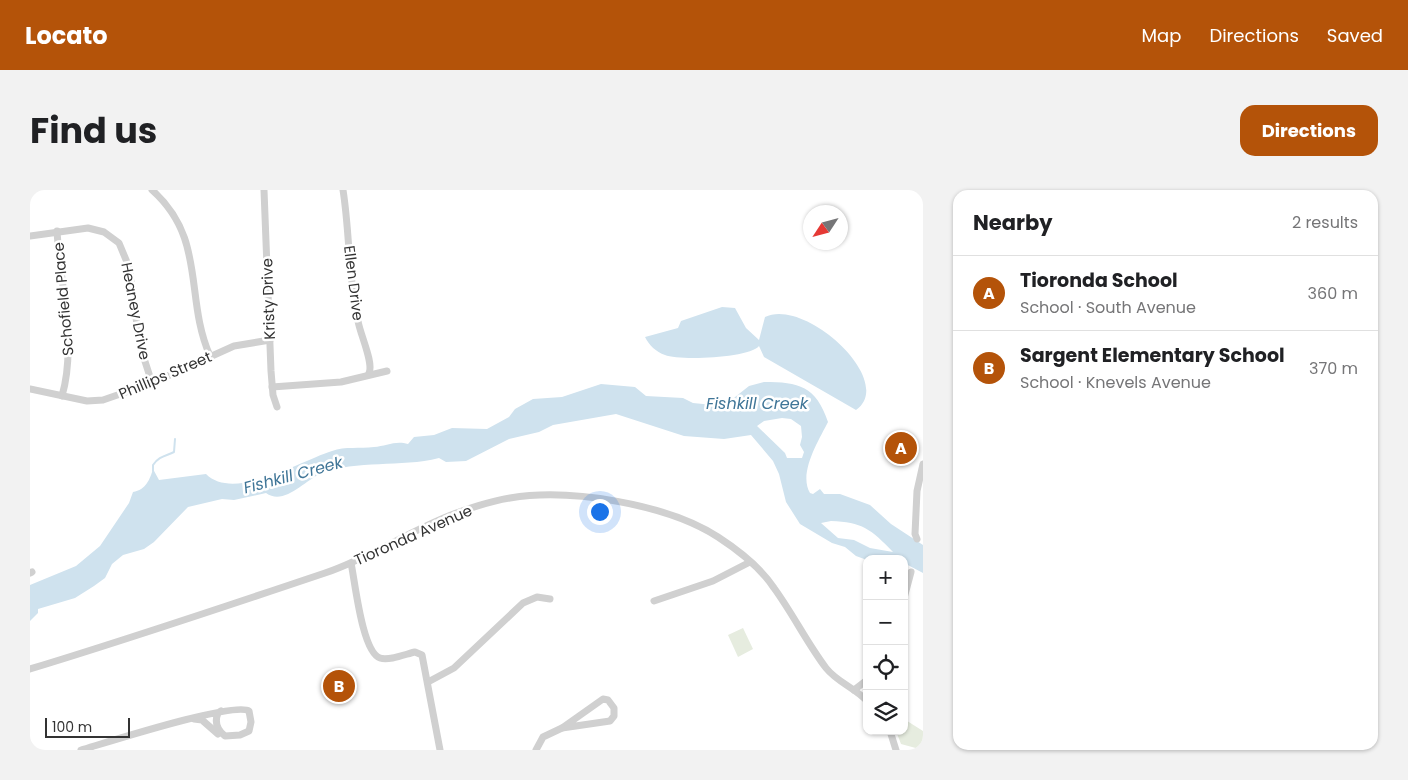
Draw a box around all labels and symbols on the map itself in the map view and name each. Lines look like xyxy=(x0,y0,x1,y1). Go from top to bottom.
north arrow xyxy=(803,205,848,250)
street label: Schofield Place xyxy=(48,241,78,357)
street label: Ellen Drive xyxy=(339,244,369,322)
street label: Kristy Drive xyxy=(256,258,280,340)
street label: Heaney Drive xyxy=(116,261,156,361)
street label: Phillips Street xyxy=(115,346,215,404)
water label: Fishkill Creek xyxy=(706,392,809,415)
pin: A xyxy=(885,429,917,467)
water label: Fishkill Creek xyxy=(241,451,346,499)
your location xyxy=(587,499,613,525)
street label: Tioronda Avenue xyxy=(351,500,475,570)
pin: B xyxy=(323,667,355,705)
scale bar xyxy=(45,715,130,738)

